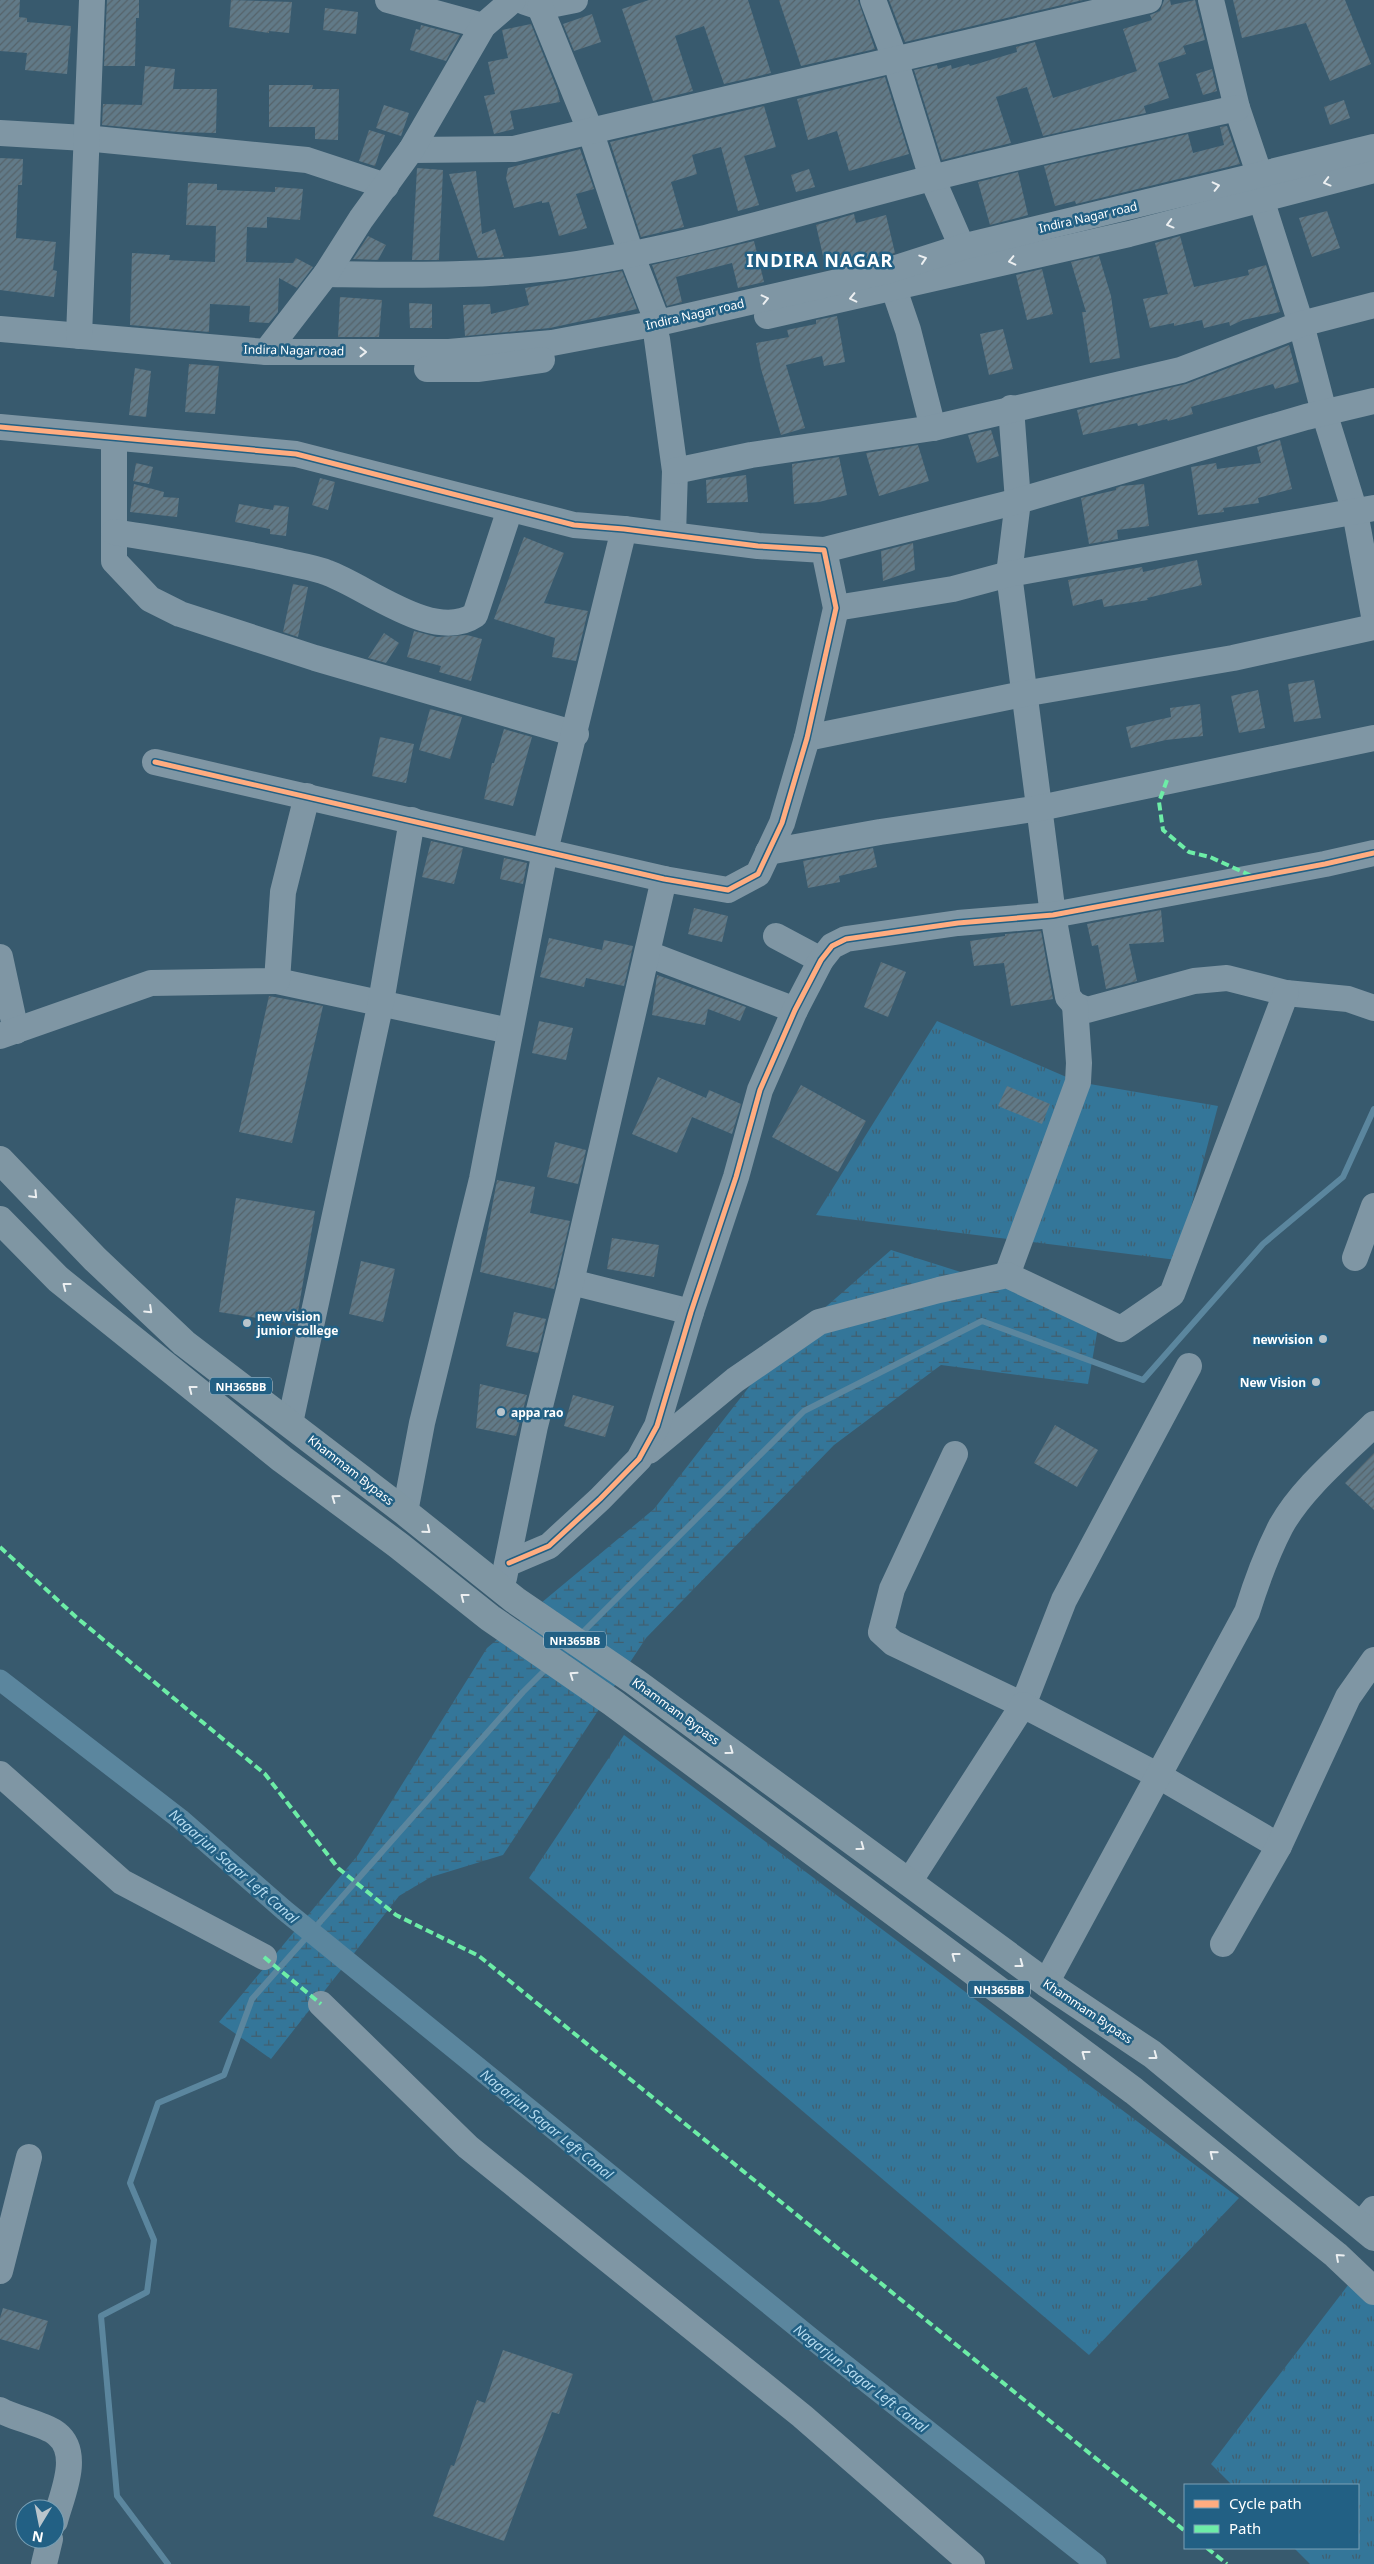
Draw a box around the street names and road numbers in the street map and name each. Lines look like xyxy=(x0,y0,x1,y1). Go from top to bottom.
street label: Indira Nagar road xyxy=(1037,197,1139,237)
street label: Indira Nagar road xyxy=(644,294,746,334)
street label: Indira Nagar road xyxy=(244,341,344,359)
road number: NH365BB xyxy=(210,1378,272,1394)
street label: Khammam Bypass xyxy=(305,1431,398,1509)
road number: NH365BB xyxy=(544,1632,606,1648)
street label: Khammam Bypass xyxy=(629,1673,724,1749)
street label: Khammam Bypass xyxy=(1040,1975,1136,2047)
road number: NH365BB xyxy=(968,1980,1030,1998)

